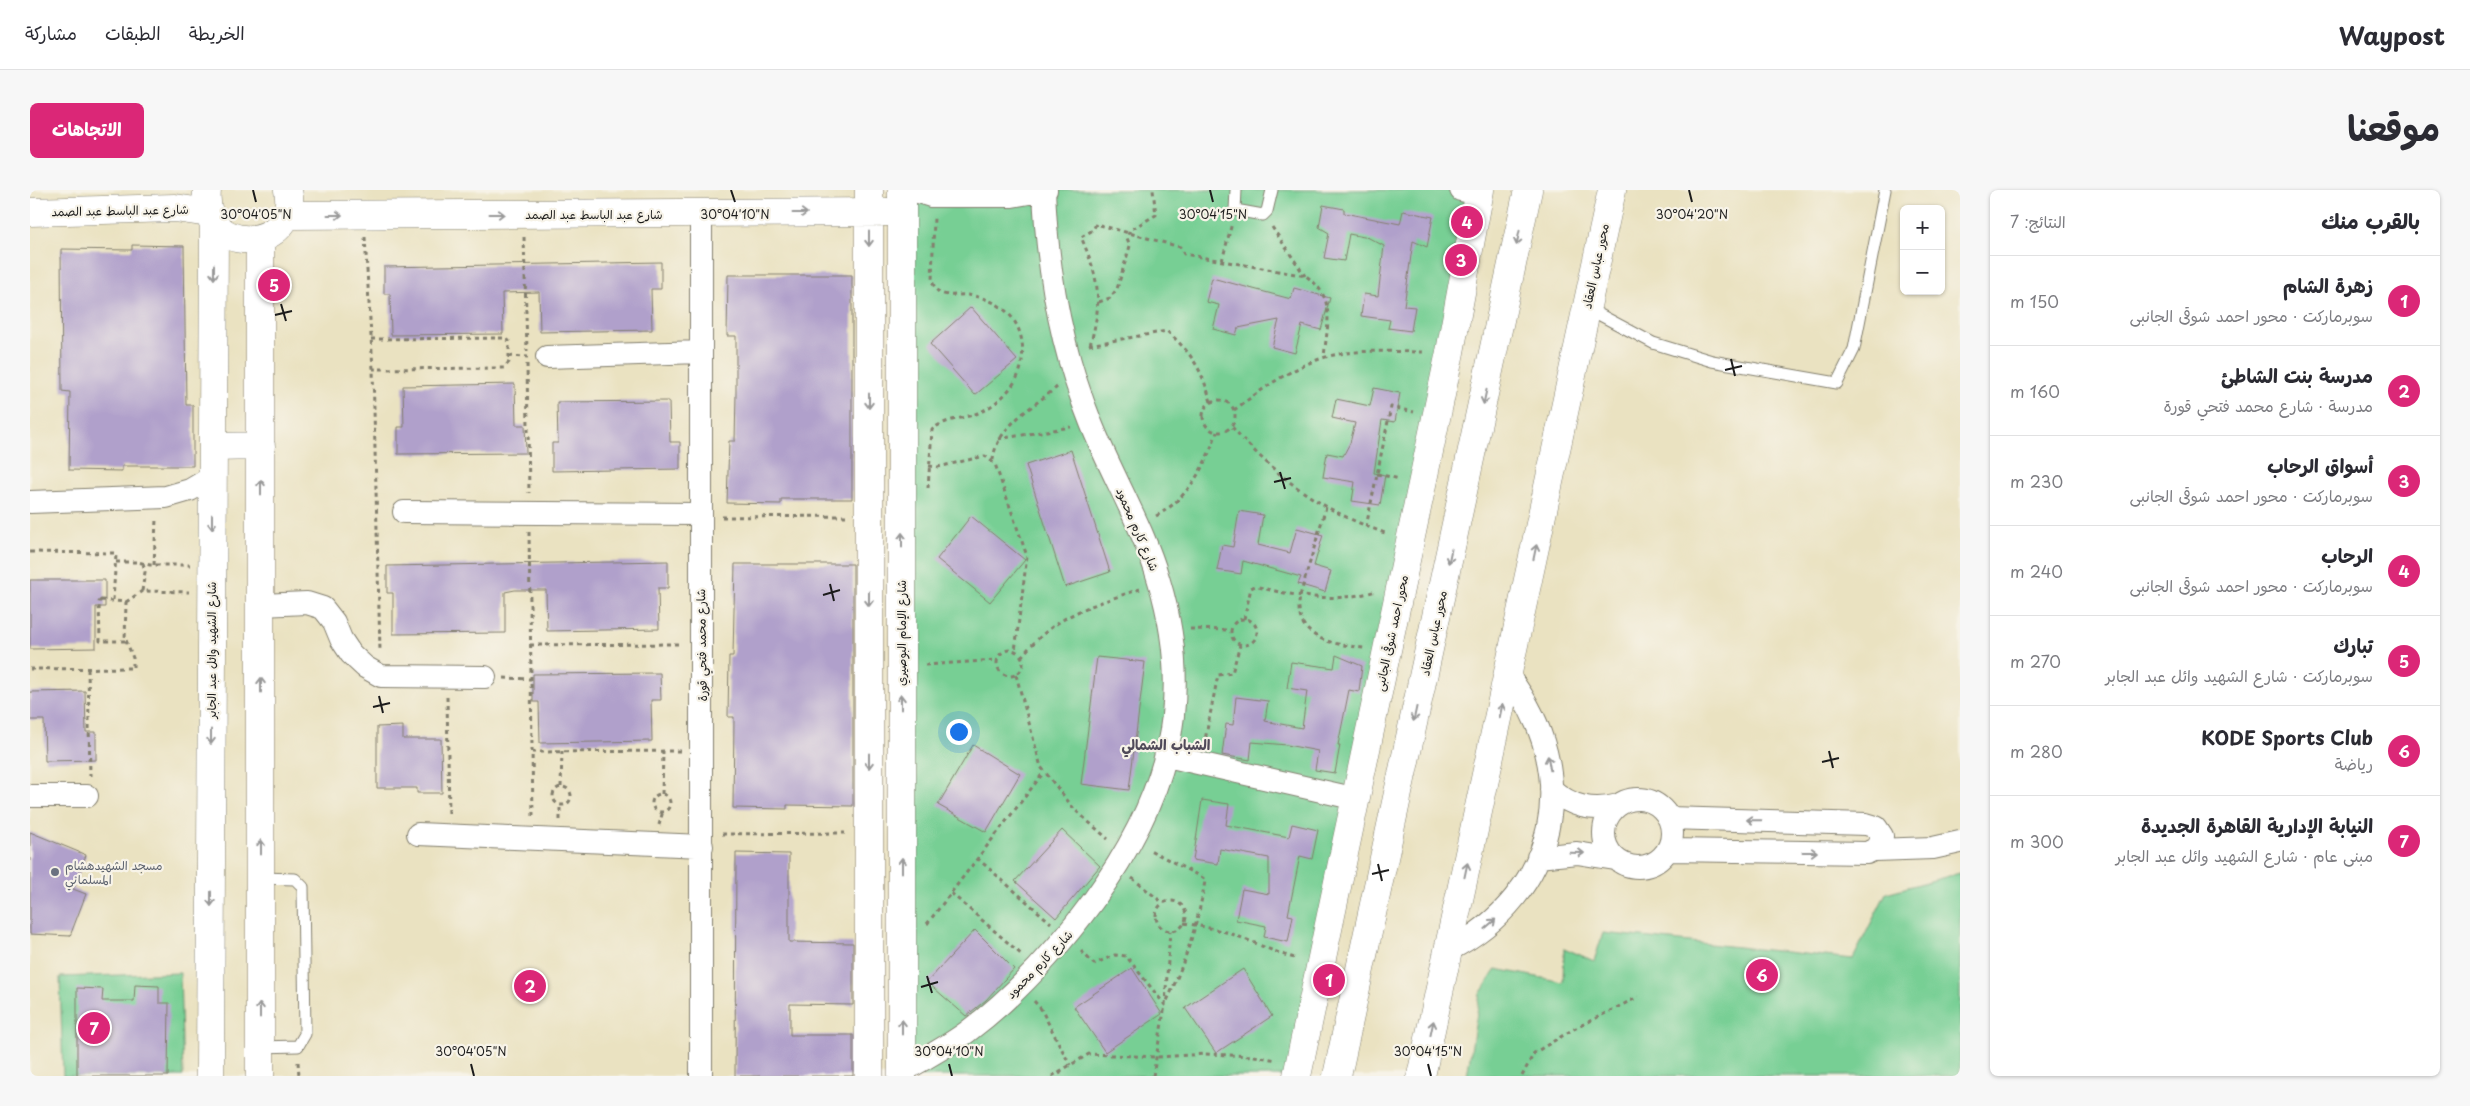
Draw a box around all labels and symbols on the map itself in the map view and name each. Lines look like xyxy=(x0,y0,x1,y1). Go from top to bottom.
street label: شارع عبد الباسط عبد الصمد xyxy=(51,200,189,221)
pin: 4 xyxy=(1451,203,1483,241)
text: 30°04'05"N xyxy=(220,205,292,223)
street label: شارع عبد الباسط عبد الصمد xyxy=(525,205,663,224)
text: 30°04'10"N xyxy=(700,205,770,223)
text: 30°04'15"N xyxy=(1179,205,1247,223)
text: 30°04'20"N xyxy=(1656,205,1728,223)
one-way arrow xyxy=(792,208,808,218)
one-way arrow xyxy=(489,209,505,219)
one-way arrow xyxy=(326,210,343,220)
street label: محور عباس العقاد xyxy=(1577,222,1613,310)
one-way arrow xyxy=(1513,229,1522,245)
one-way arrow xyxy=(864,230,874,246)
pin: 3 xyxy=(1445,241,1477,279)
one-way arrow xyxy=(209,264,219,280)
pin: 5 xyxy=(258,266,290,304)
one-way arrow xyxy=(1479,388,1489,404)
one-way arrow xyxy=(864,392,874,409)
one-way arrow xyxy=(256,480,266,496)
street label: شارع كارم محمود xyxy=(1111,484,1164,574)
one-way arrow xyxy=(207,514,217,530)
one-way arrow xyxy=(897,532,907,548)
one-way arrow xyxy=(1531,544,1540,560)
one-way arrow xyxy=(1445,547,1454,563)
street label: محور احمد شوقى الجانبى xyxy=(1370,573,1412,693)
street label: شارع الإمام البوصيري xyxy=(892,580,911,686)
street label: شارع الشهيد وائل عبد الجابر xyxy=(202,582,221,719)
street label: شارع محمد فتحي قورة xyxy=(691,589,714,701)
street label: محور عباس العقاد xyxy=(1415,589,1451,677)
one-way arrow xyxy=(864,590,874,606)
one-way arrow xyxy=(256,677,266,694)
one-way arrow xyxy=(896,695,906,711)
one-way arrow xyxy=(1497,703,1506,719)
one-way arrow xyxy=(1410,706,1420,722)
your location xyxy=(946,719,972,745)
one-way arrow xyxy=(206,728,216,745)
district label: الشباب الشمالي xyxy=(1122,734,1211,758)
one-way arrow xyxy=(864,753,873,769)
one-way arrow xyxy=(1543,755,1553,771)
one-way arrow xyxy=(1746,815,1762,825)
one-way arrow xyxy=(256,840,266,856)
one-way arrow xyxy=(1802,847,1818,857)
one-way arrow xyxy=(1568,848,1585,858)
place label: مسجد الشهيدهشام المسلماني xyxy=(65,856,163,891)
one-way arrow xyxy=(897,857,907,874)
one-way arrow xyxy=(1462,862,1472,878)
marker: مسجد الشهيدهشام المسلماني xyxy=(49,866,61,878)
one-way arrow xyxy=(206,891,216,907)
one-way arrow xyxy=(1483,919,1496,930)
street label: شارع كارم محمود xyxy=(1002,926,1077,1003)
pin: 6 xyxy=(1746,956,1778,994)
pin: 1 xyxy=(1313,961,1345,999)
pin: 2 xyxy=(514,967,546,1005)
one-way arrow xyxy=(255,1002,265,1018)
pin: 7 xyxy=(78,1009,110,1047)
one-way arrow xyxy=(897,1020,907,1036)
one-way arrow xyxy=(1428,1021,1437,1037)
text: 30°04'05"N xyxy=(435,1042,507,1060)
text: 30°04'10"N xyxy=(914,1042,984,1060)
text: 30°04'15"N xyxy=(1394,1042,1462,1060)

